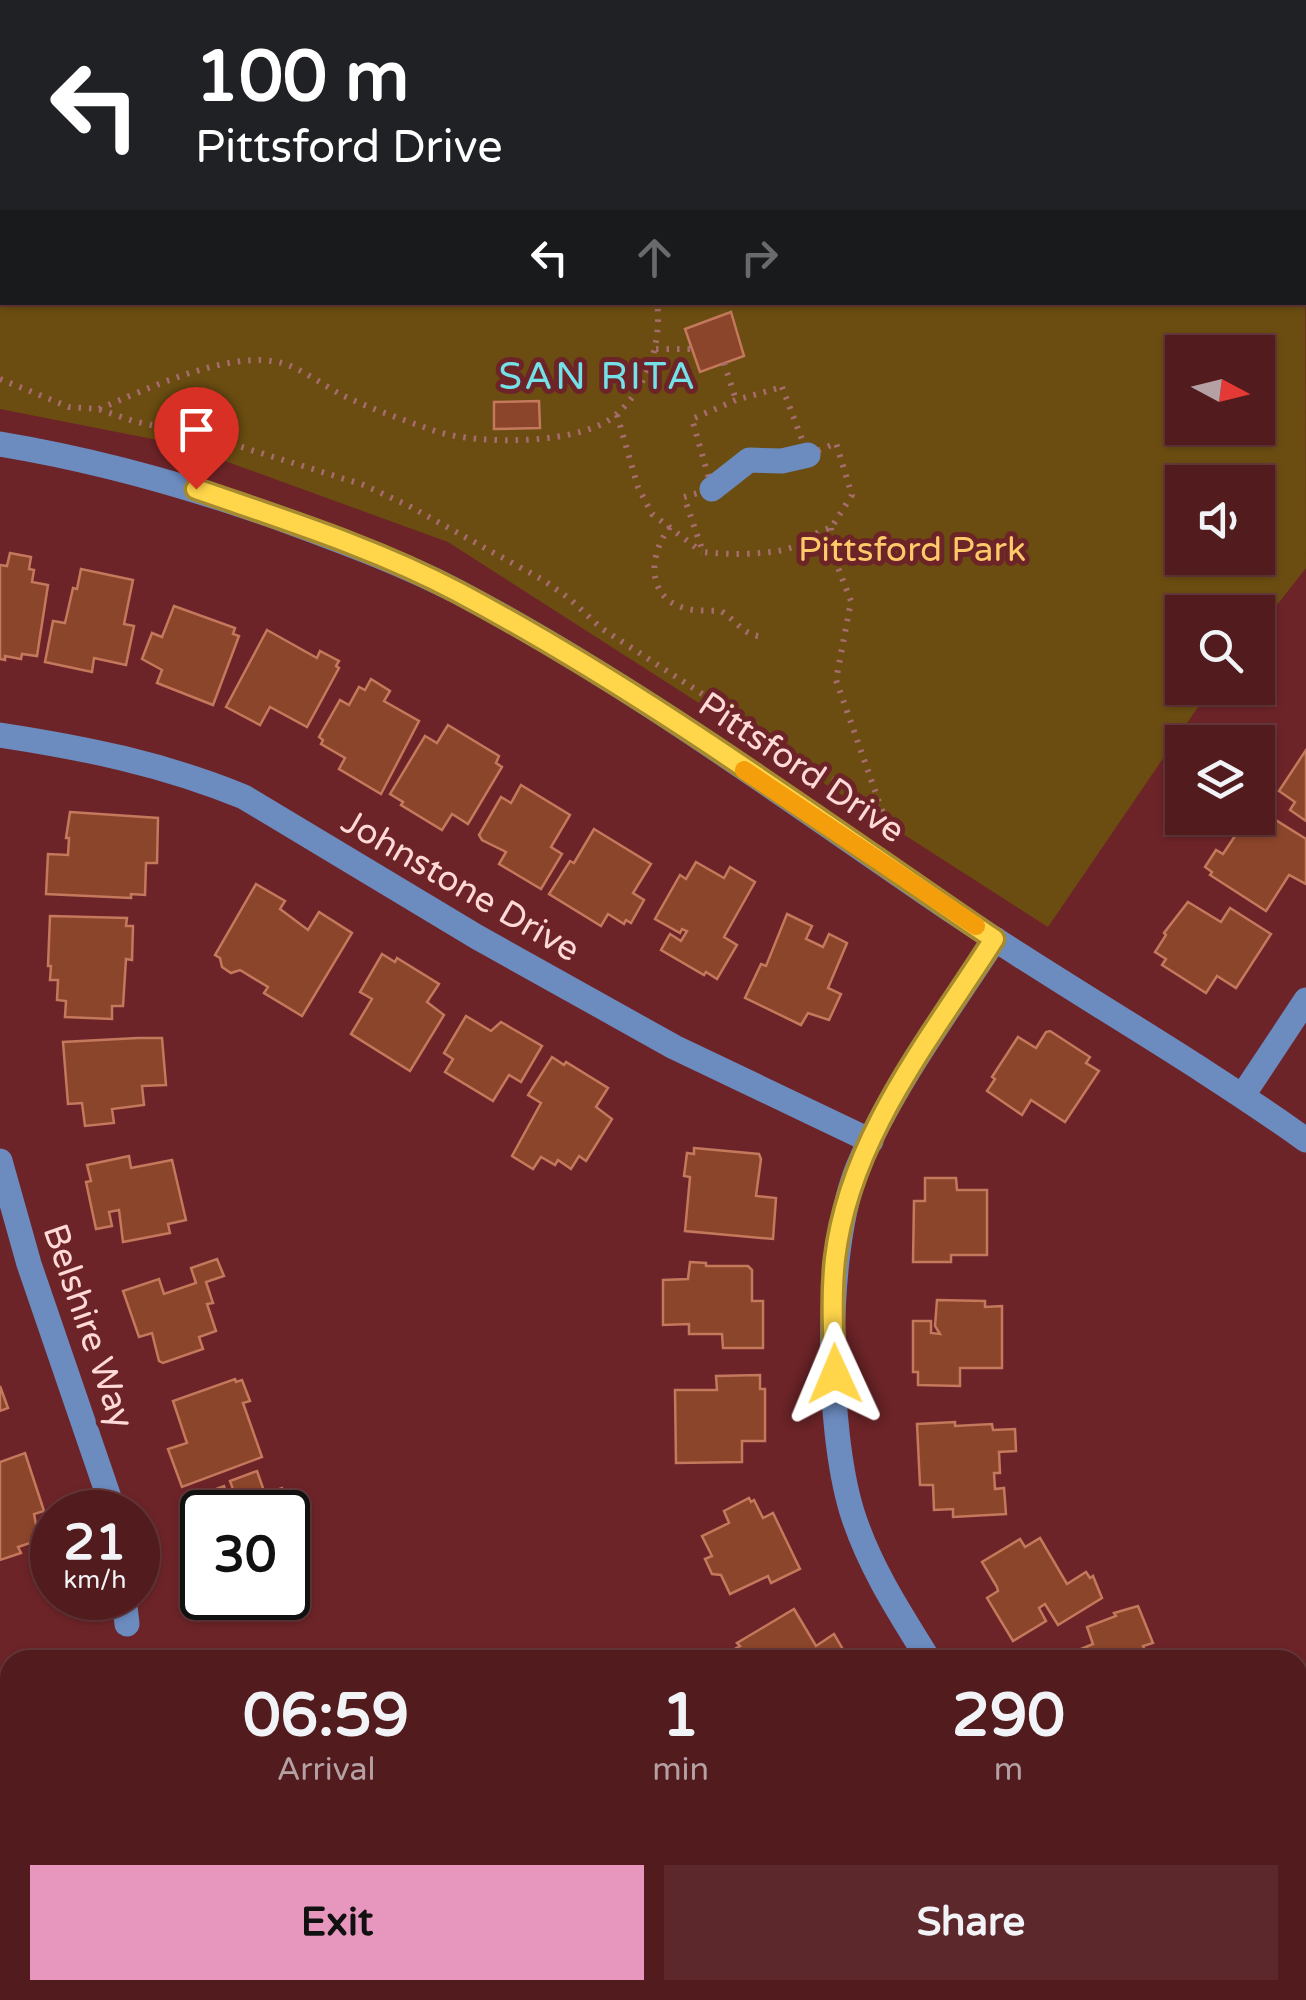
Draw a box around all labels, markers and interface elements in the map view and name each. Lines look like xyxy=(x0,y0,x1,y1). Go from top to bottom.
text: 100 m xyxy=(195,36,409,120)
icon: left xyxy=(30,40,160,170)
text: Pittsford Drive xyxy=(195,121,503,175)
icon: left xyxy=(522,230,577,285)
icon: ahead xyxy=(627,230,682,285)
icon: right xyxy=(732,230,787,285)
north arrow xyxy=(1165,335,1275,445)
map controls xyxy=(1165,335,1275,835)
district label: SAN RITA xyxy=(498,354,698,400)
pin xyxy=(154,387,239,490)
icon: arrive xyxy=(169,402,224,457)
button: sound xyxy=(1165,465,1275,575)
park label: Pittsford Park xyxy=(798,529,1026,571)
button: search xyxy=(1165,595,1275,705)
street label: Pittsford Drive xyxy=(690,683,912,852)
button: layers xyxy=(1165,725,1275,835)
street label: Johnstone Drive xyxy=(334,801,587,971)
street label: Belshire Way xyxy=(33,1219,143,1434)
position arrow xyxy=(783,1322,887,1426)
speed limit sign: 30 xyxy=(180,1490,310,1620)
text: 21 xyxy=(64,1513,126,1573)
text: km/h xyxy=(64,1565,126,1595)
text: 06:59 xyxy=(243,1680,409,1752)
text: 1 xyxy=(662,1680,699,1752)
text: 290 xyxy=(952,1680,1065,1752)
text: Arrival xyxy=(277,1751,376,1789)
text: min xyxy=(652,1751,709,1789)
text: m xyxy=(994,1751,1023,1789)
button: Exit xyxy=(30,1865,644,1980)
button: Share xyxy=(664,1865,1278,1980)

